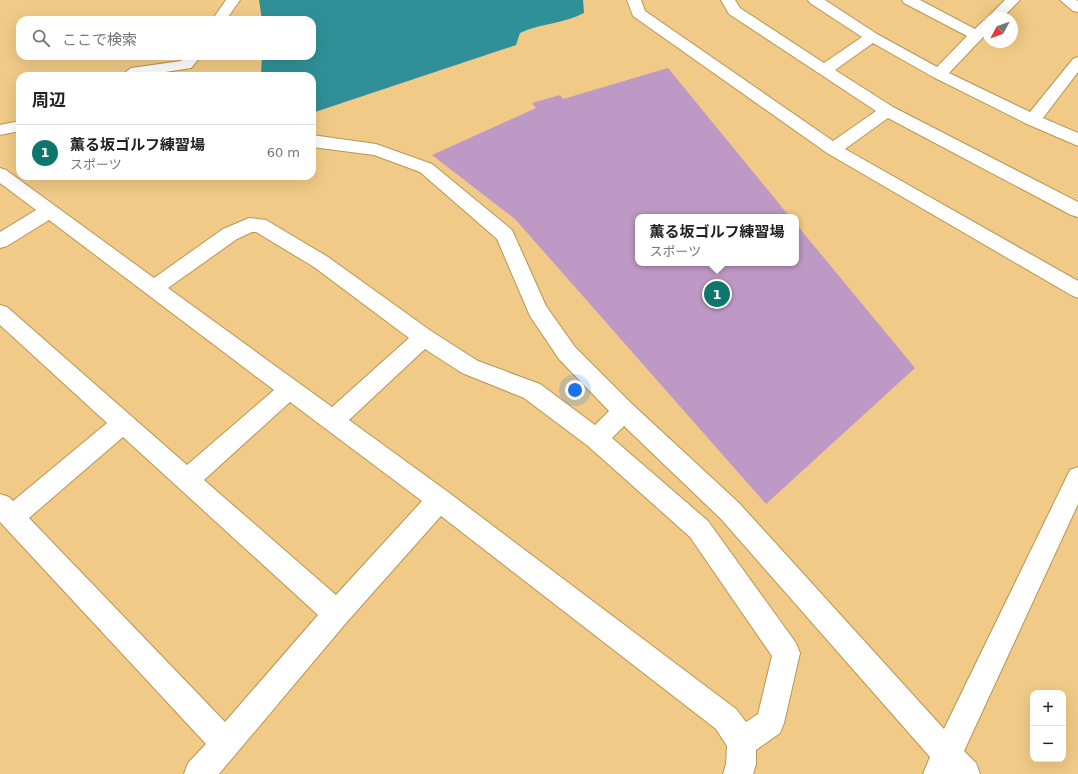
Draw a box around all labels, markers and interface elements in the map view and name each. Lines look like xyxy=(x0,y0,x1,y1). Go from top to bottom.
north arrow xyxy=(982,12,1018,48)
search box xyxy=(16,16,316,60)
icon: search xyxy=(30,27,52,49)
text: ここで検索 xyxy=(62,31,137,49)
text: 周辺 xyxy=(32,90,66,110)
text: 薫る坂ゴルフ練習場 xyxy=(70,136,205,154)
text: 1 xyxy=(40,145,50,160)
text: 60 m xyxy=(267,145,300,160)
text: スポーツ xyxy=(70,157,122,172)
popup xyxy=(635,214,799,266)
text: 薫る坂ゴルフ練習場 xyxy=(649,223,785,241)
text: スポーツ xyxy=(649,244,701,259)
pin: 1 xyxy=(704,279,730,309)
your location xyxy=(565,380,585,400)
map controls xyxy=(1030,690,1066,762)
button: + xyxy=(1030,690,1066,726)
button: − xyxy=(1030,726,1066,762)

